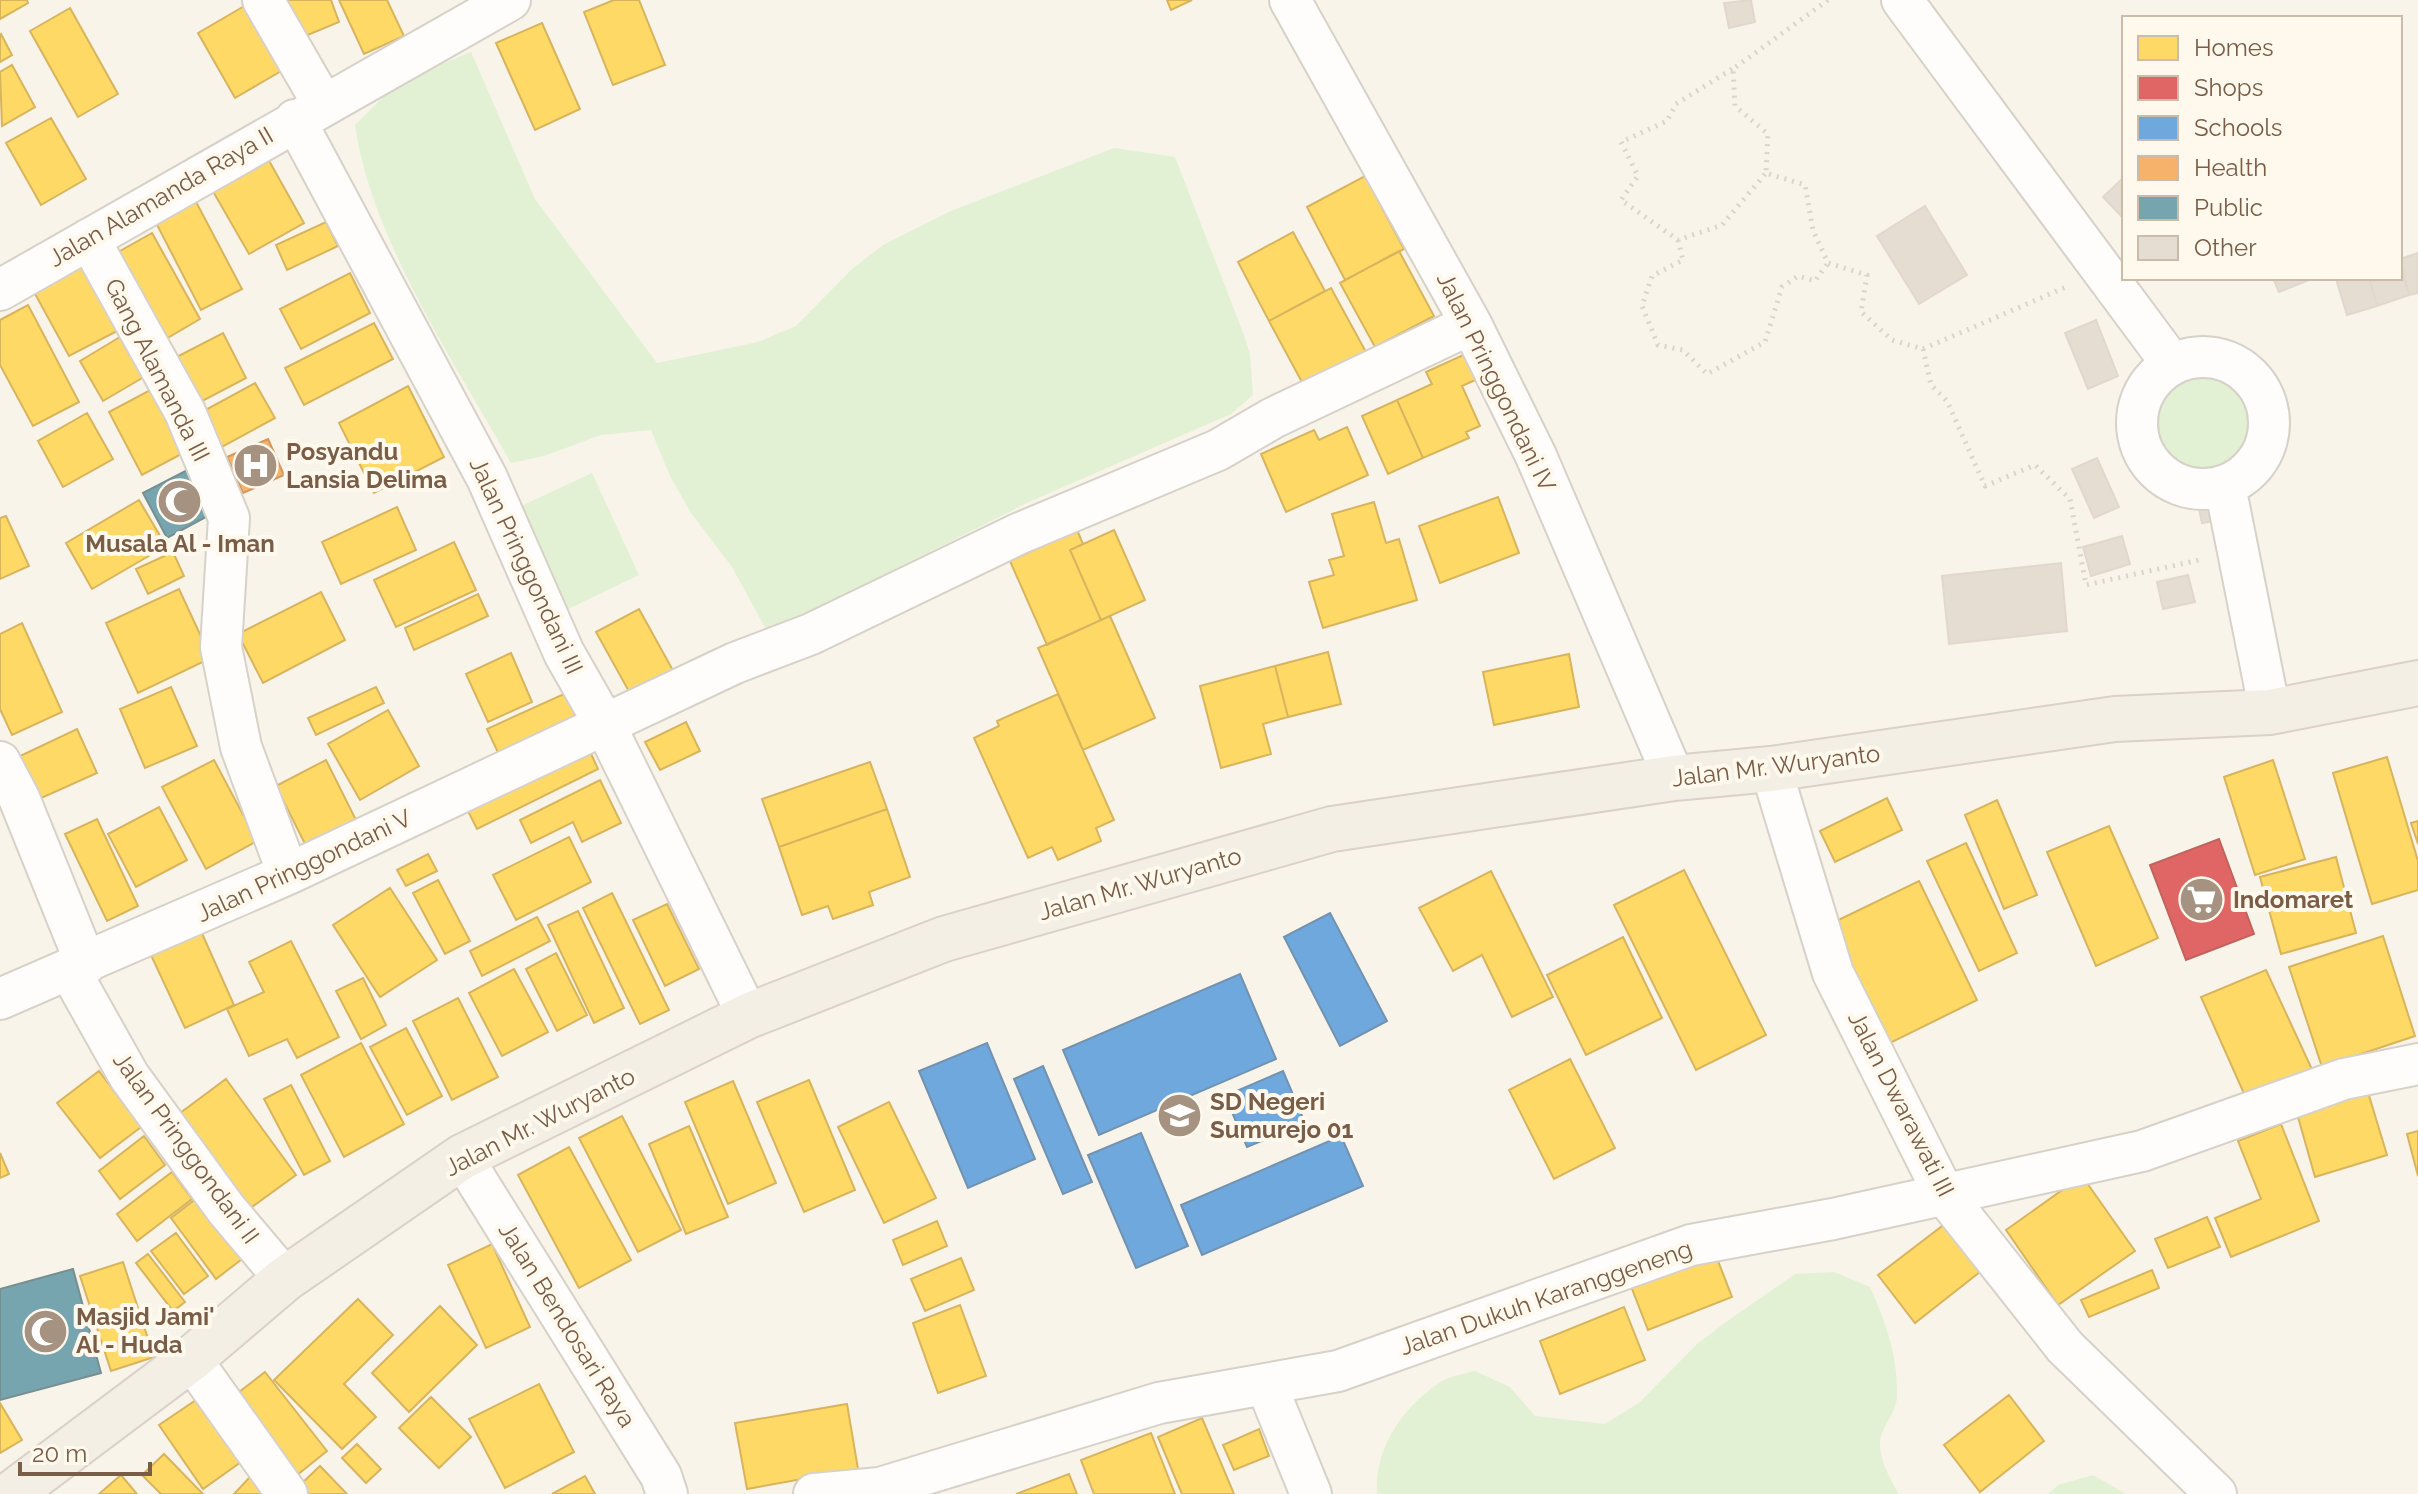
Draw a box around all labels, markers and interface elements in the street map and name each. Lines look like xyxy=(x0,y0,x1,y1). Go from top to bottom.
legend xyxy=(2122,16,2402,280)
text: Homes xyxy=(2194,33,2274,62)
text: Shops xyxy=(2194,73,2263,102)
text: Schools xyxy=(2194,113,2282,142)
street label: Jalan Alamanda Raya II xyxy=(43,120,278,273)
text: Health xyxy=(2194,153,2267,182)
text: Public xyxy=(2194,193,2263,222)
text: Other xyxy=(2194,233,2257,262)
street label: Jalan Pringgondani IV xyxy=(1431,267,1562,496)
street label: Gang Alamanda III xyxy=(99,273,216,466)
place label: Posyandu Lansia Delima xyxy=(286,437,447,494)
hospital icon: Posyandu Lansia Delima xyxy=(231,442,279,490)
street label: Jalan Pringgondani III xyxy=(463,453,589,679)
mosque icon: Musala Al - Iman xyxy=(156,478,204,526)
place label: Musala Al - Iman xyxy=(85,529,275,558)
street label: Jalan Mr. Wuryanto xyxy=(1670,738,1882,793)
street label: Jalan Pringgondani V xyxy=(192,803,416,928)
street label: Jalan Mr. Wuryanto xyxy=(1035,841,1245,926)
supermarket icon: Indomaret xyxy=(2178,876,2226,924)
place label: Indomaret xyxy=(2233,885,2353,914)
street label: Jalan Dwarawati III xyxy=(1842,1006,1961,1201)
street label: Jalan Pringgondani II xyxy=(107,1046,266,1249)
street label: Jalan Mr. Wuryanto xyxy=(440,1061,640,1182)
place label: SD Negeri Sumurejo 01 xyxy=(1210,1087,1353,1144)
school or university icon: SD Negeri Sumurejo 01 xyxy=(1155,1092,1203,1140)
street label: Jalan Bendosari Raya xyxy=(493,1217,642,1432)
street label: Jalan Dukuh Karanggeneng xyxy=(1396,1234,1696,1361)
place label: Masjid Jami' Al - Huda xyxy=(76,1302,215,1359)
mosque icon: Masjid Jami' Al - Huda xyxy=(21,1307,69,1355)
scale bar xyxy=(20,1426,150,1476)
text: 20 m xyxy=(32,1439,87,1468)

